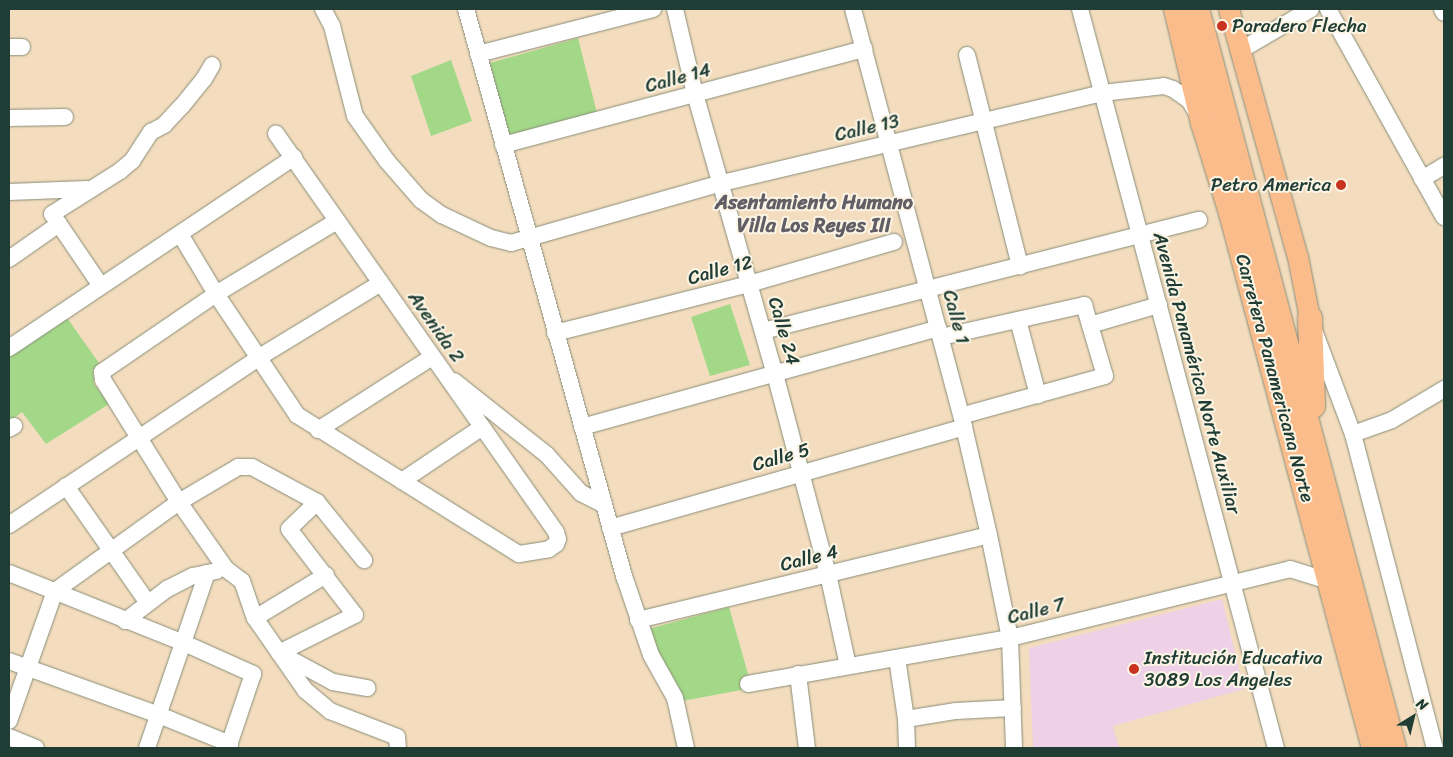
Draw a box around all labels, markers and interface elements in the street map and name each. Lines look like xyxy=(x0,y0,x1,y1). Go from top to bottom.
place label: Paradero Flecha xyxy=(1232,15,1366,37)
marker: Paradero Flecha xyxy=(1216,20,1228,32)
street label: Calle 14 xyxy=(643,58,713,98)
street label: Calle 13 xyxy=(833,110,901,146)
place label: Petro America xyxy=(1210,174,1331,196)
marker: Petro America xyxy=(1335,179,1347,191)
district label: Asentamiento Humano Villa Los Reyes III xyxy=(715,191,913,238)
street label: Avenida Panamérica Norte Auxiliar xyxy=(1148,229,1246,517)
street label: Calle 12 xyxy=(685,250,755,290)
street label: Carretera Panamericana Norte xyxy=(1231,251,1319,505)
street label: Avenida 2 xyxy=(403,287,469,367)
street label: Calle 1 xyxy=(938,287,974,347)
street label: Calle 24 xyxy=(763,294,805,368)
street label: Calle 5 xyxy=(750,438,812,476)
street label: Calle 4 xyxy=(778,540,840,576)
street label: Calle 7 xyxy=(1005,593,1067,629)
place label: Institución Educativa 3089 Los Angeles xyxy=(1144,647,1323,691)
marker: Institución Educativa 3089 Los Angeles xyxy=(1128,663,1140,675)
text: N xyxy=(1411,691,1433,717)
north arrow xyxy=(1388,692,1438,742)

